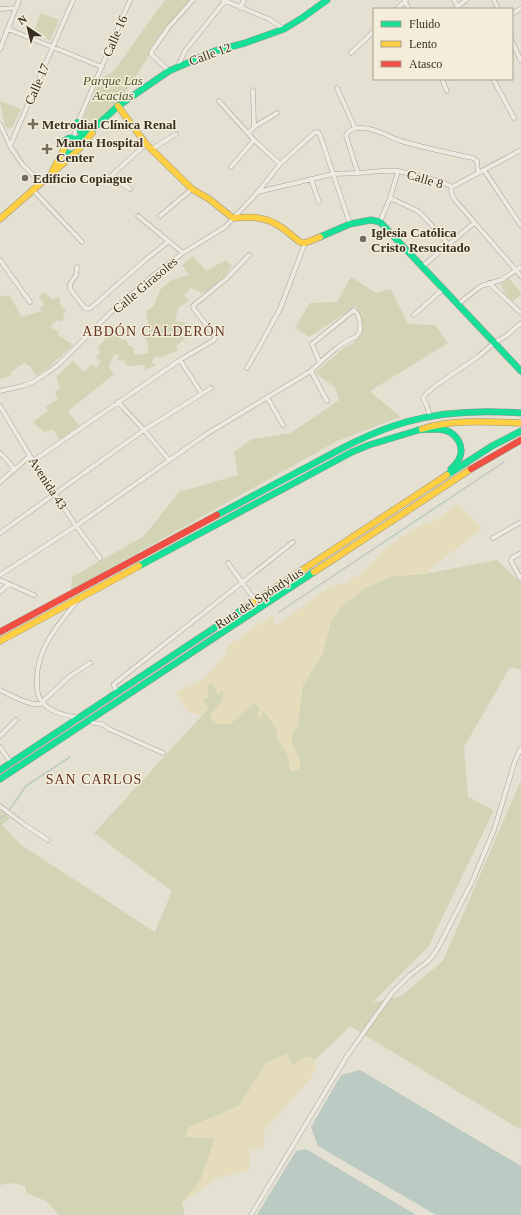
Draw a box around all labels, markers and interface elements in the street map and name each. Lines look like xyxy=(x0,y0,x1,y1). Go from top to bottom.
north arrow xyxy=(8,8,48,48)
legend xyxy=(373,8,513,80)
text: N xyxy=(16,13,29,27)
street label: Calle 16 xyxy=(100,13,131,59)
text: Fluido xyxy=(409,17,440,31)
text: Lento xyxy=(409,37,437,51)
street label: Calle 12 xyxy=(187,39,233,69)
text: Atasco xyxy=(409,57,442,71)
street label: Calle 17 xyxy=(22,61,53,107)
park label: Parque Las Acacias xyxy=(82,73,143,103)
place label: Metrodial Clínica Renal xyxy=(42,117,176,132)
marker: Metrodial Clínica Renal xyxy=(27,118,39,130)
place label: Manta Hospital Center xyxy=(56,135,143,165)
marker: Manta Hospital Center xyxy=(41,143,53,155)
street label: Calle 8 xyxy=(405,167,445,191)
place label: Edificio Copiague xyxy=(33,171,133,186)
marker: Edificio Copiague xyxy=(20,173,30,183)
place label: Iglesia Católica Cristo Resucitado xyxy=(371,225,470,255)
marker: Iglesia Católica Cristo Resucitado xyxy=(358,234,368,244)
street label: Calle Girasoles xyxy=(110,254,180,316)
district label: ABDÓN CALDERÓN xyxy=(82,323,226,339)
street label: Avenida 43 xyxy=(26,454,70,512)
street label: Ruta del Spóndylus xyxy=(212,564,306,632)
district label: SAN CARLOS xyxy=(46,772,142,787)

